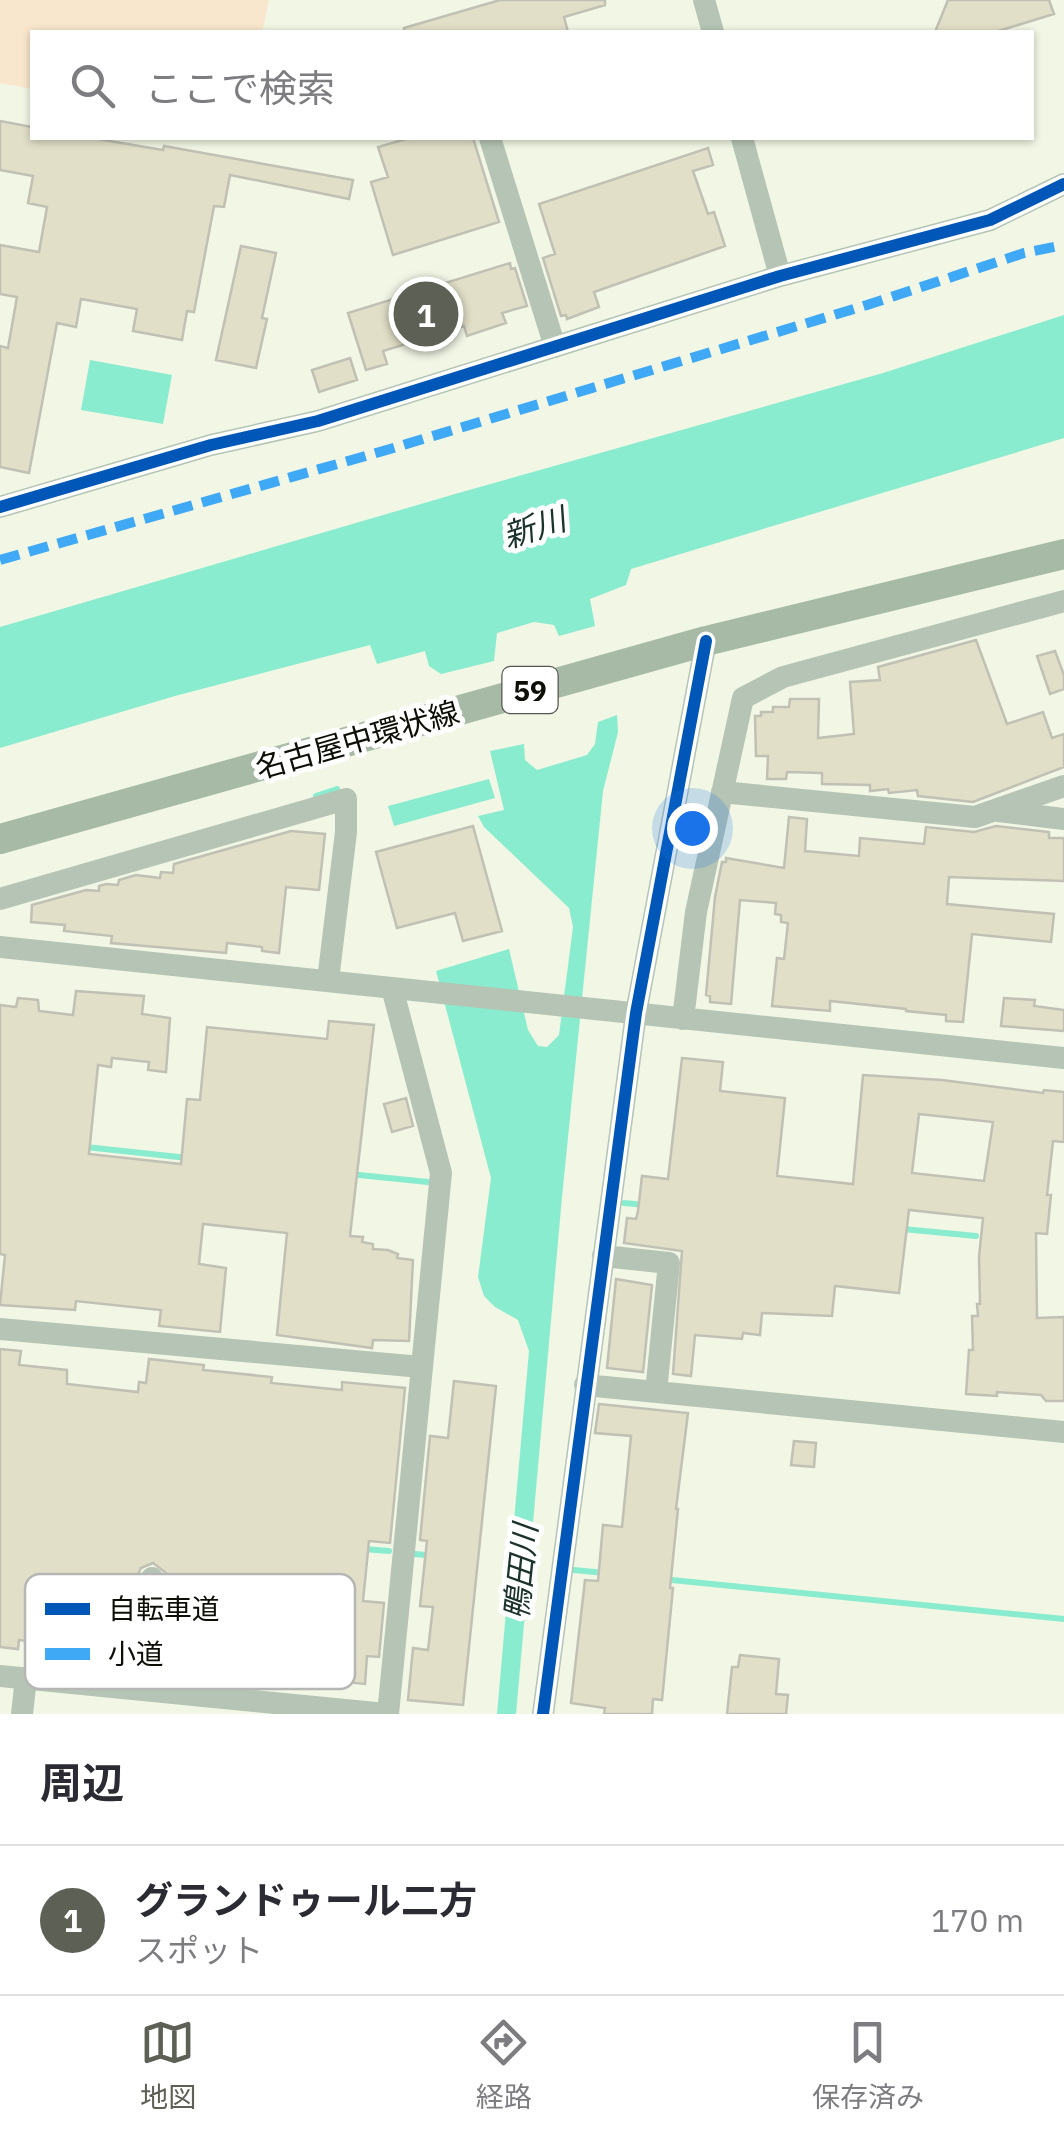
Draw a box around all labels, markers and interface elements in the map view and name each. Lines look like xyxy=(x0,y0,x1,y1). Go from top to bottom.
search box xyxy=(30,30,1034,140)
icon: search xyxy=(65,58,120,113)
text: ここで検索 xyxy=(145,63,335,112)
pin: 1 xyxy=(394,276,458,352)
water label: 新川 xyxy=(497,496,574,557)
road number: 59 xyxy=(502,667,558,713)
street label: 名古屋中環状線 xyxy=(251,691,463,787)
your location xyxy=(667,803,718,854)
water label: 鴨田川 xyxy=(494,1519,546,1622)
legend xyxy=(25,1574,355,1689)
text: 自転車道 xyxy=(108,1590,220,1627)
text: 小道 xyxy=(108,1635,164,1672)
text: 周辺 xyxy=(40,1755,124,1810)
text: グランドゥール二方 xyxy=(135,1875,477,1924)
text: 1 xyxy=(63,1899,82,1941)
text: 170 m xyxy=(931,1899,1024,1941)
text: スポット xyxy=(135,1929,263,1971)
tab: 地図 xyxy=(140,2015,196,2115)
tab: 経路 xyxy=(476,2015,532,2115)
tab: 保存済み xyxy=(812,2015,924,2115)

